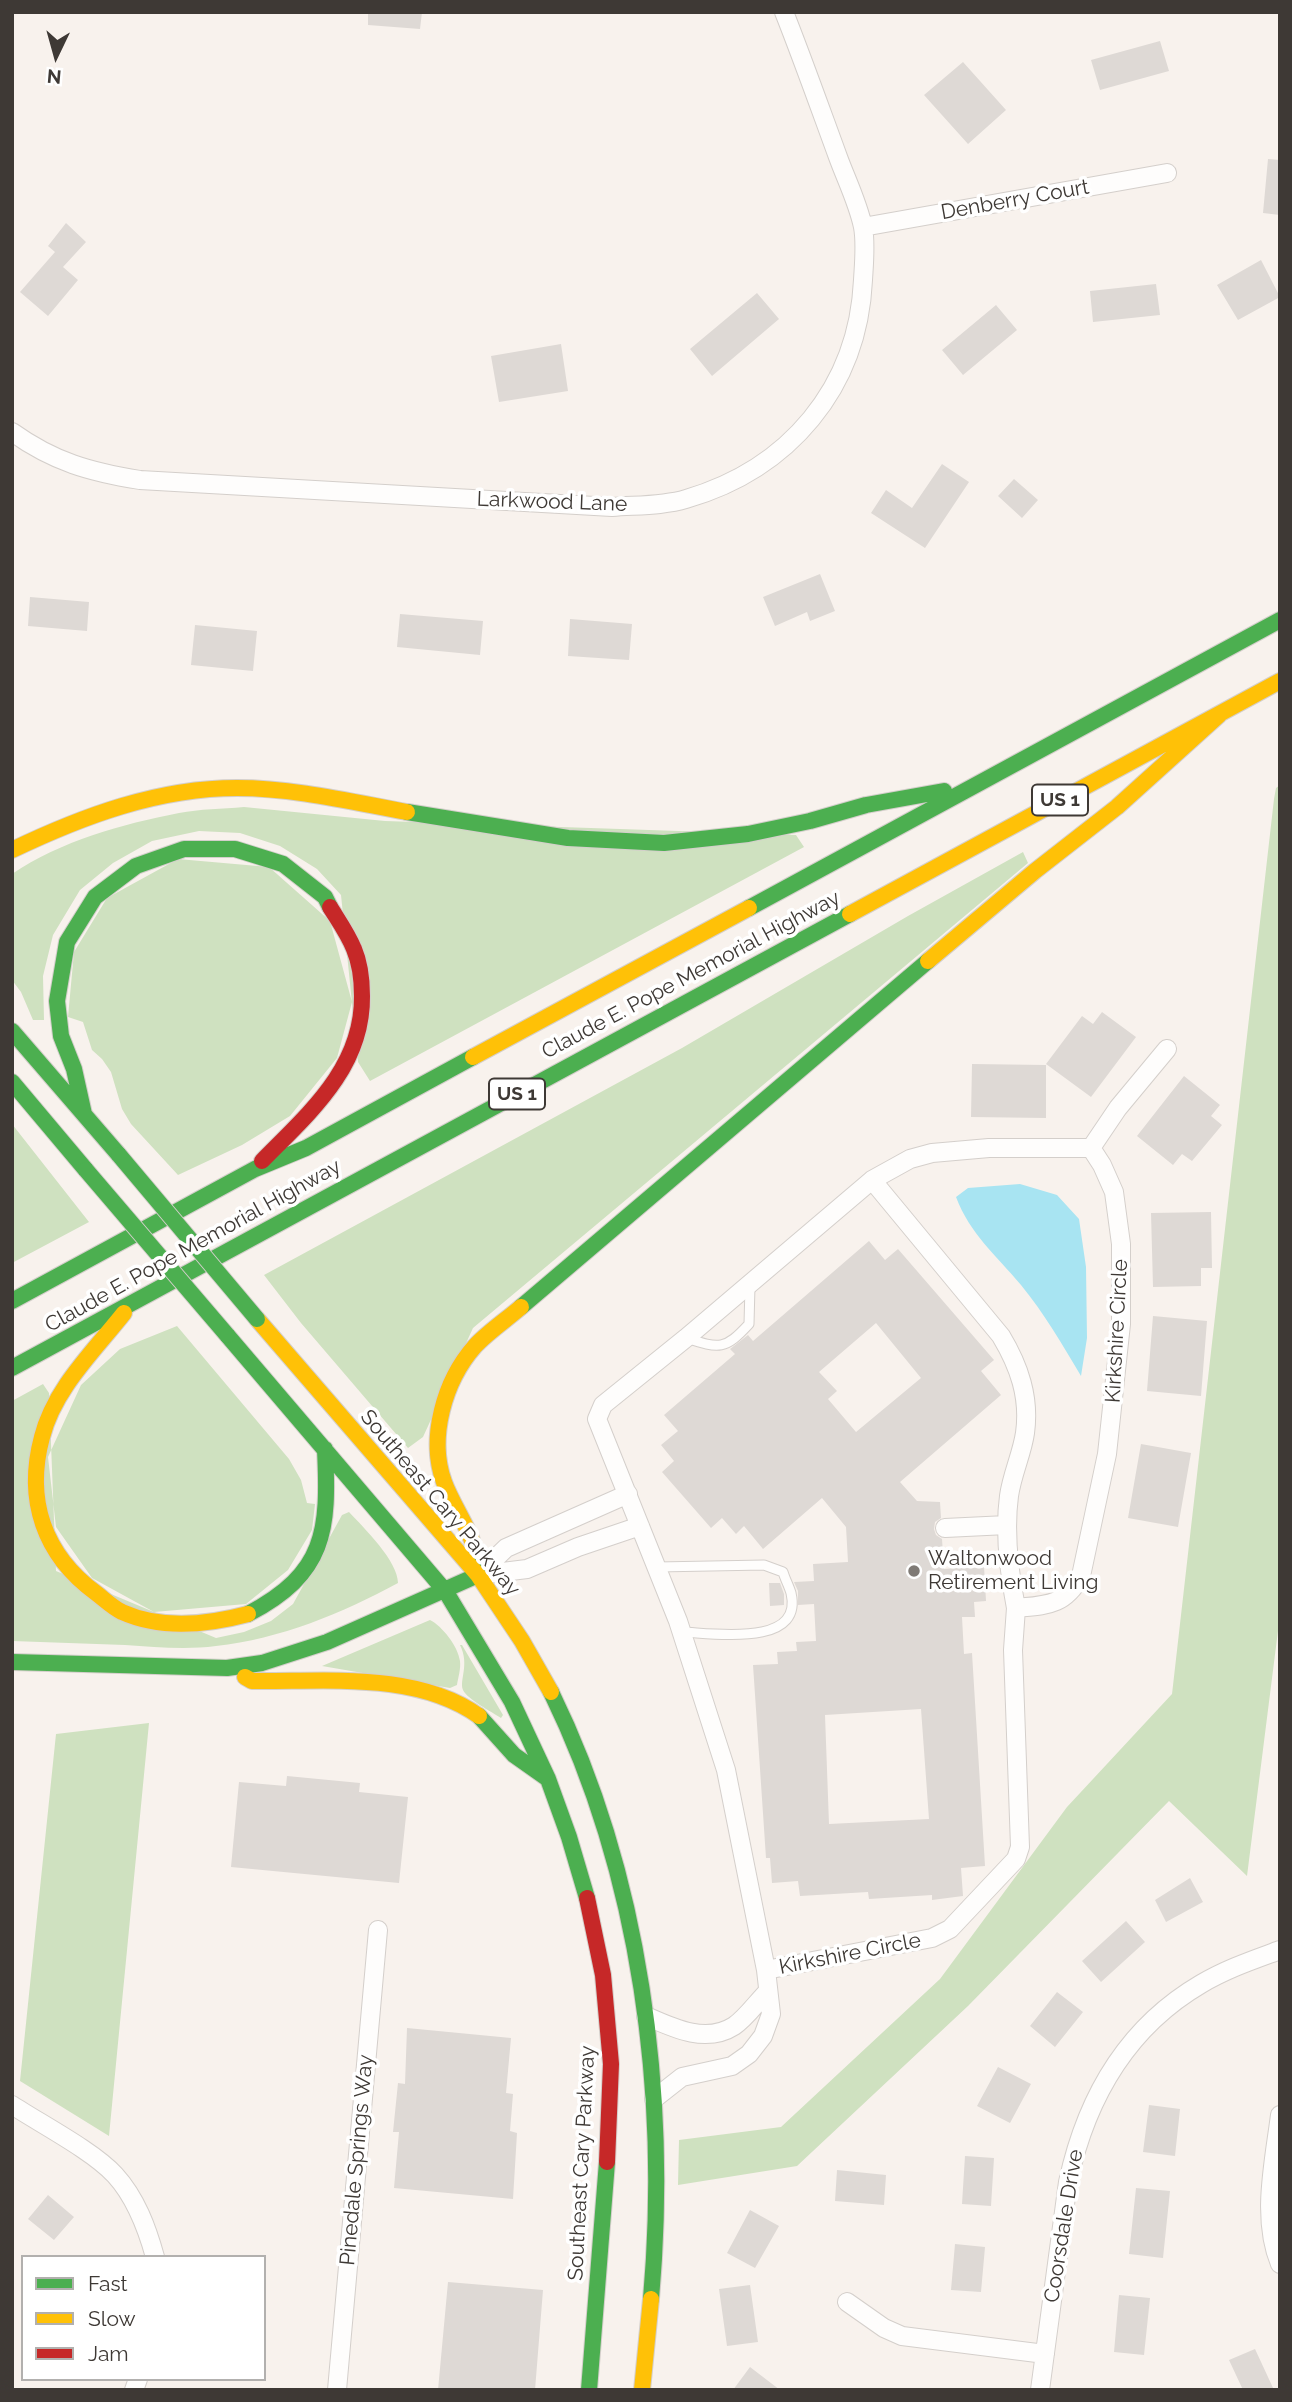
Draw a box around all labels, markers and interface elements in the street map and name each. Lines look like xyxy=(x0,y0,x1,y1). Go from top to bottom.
north arrow xyxy=(21,21,91,91)
text: N xyxy=(46,65,62,89)
street label: Denberry Court xyxy=(939,175,1091,225)
street label: Larkwood Lane xyxy=(476,487,628,517)
road number: US 1 xyxy=(1032,785,1088,816)
street label: Claude E. Pope Memorial Highway xyxy=(538,885,844,1065)
road number: US 1 xyxy=(489,1078,545,1110)
street label: Claude E. Pope Memorial Highway xyxy=(41,1154,345,1338)
street label: Kirkshire Circle xyxy=(1101,1259,1133,1403)
street label: Southeast Cary Parkway xyxy=(355,1405,525,1601)
place label: Waltonwood Retirement Living xyxy=(928,1546,1099,1596)
marker: Waltonwood Retirement Living xyxy=(906,1563,922,1579)
street label: Kirkshire Circle xyxy=(777,1928,923,1980)
street label: Southeast Cary Parkway xyxy=(563,2045,601,2281)
street label: Pinedale Springs Way xyxy=(335,2053,379,2267)
street label: Coorsdale Drive xyxy=(1039,2148,1089,2304)
legend xyxy=(21,2255,266,2381)
text: Fast xyxy=(88,2271,128,2296)
text: Slow xyxy=(88,2306,136,2331)
text: Jam xyxy=(88,2341,129,2366)

